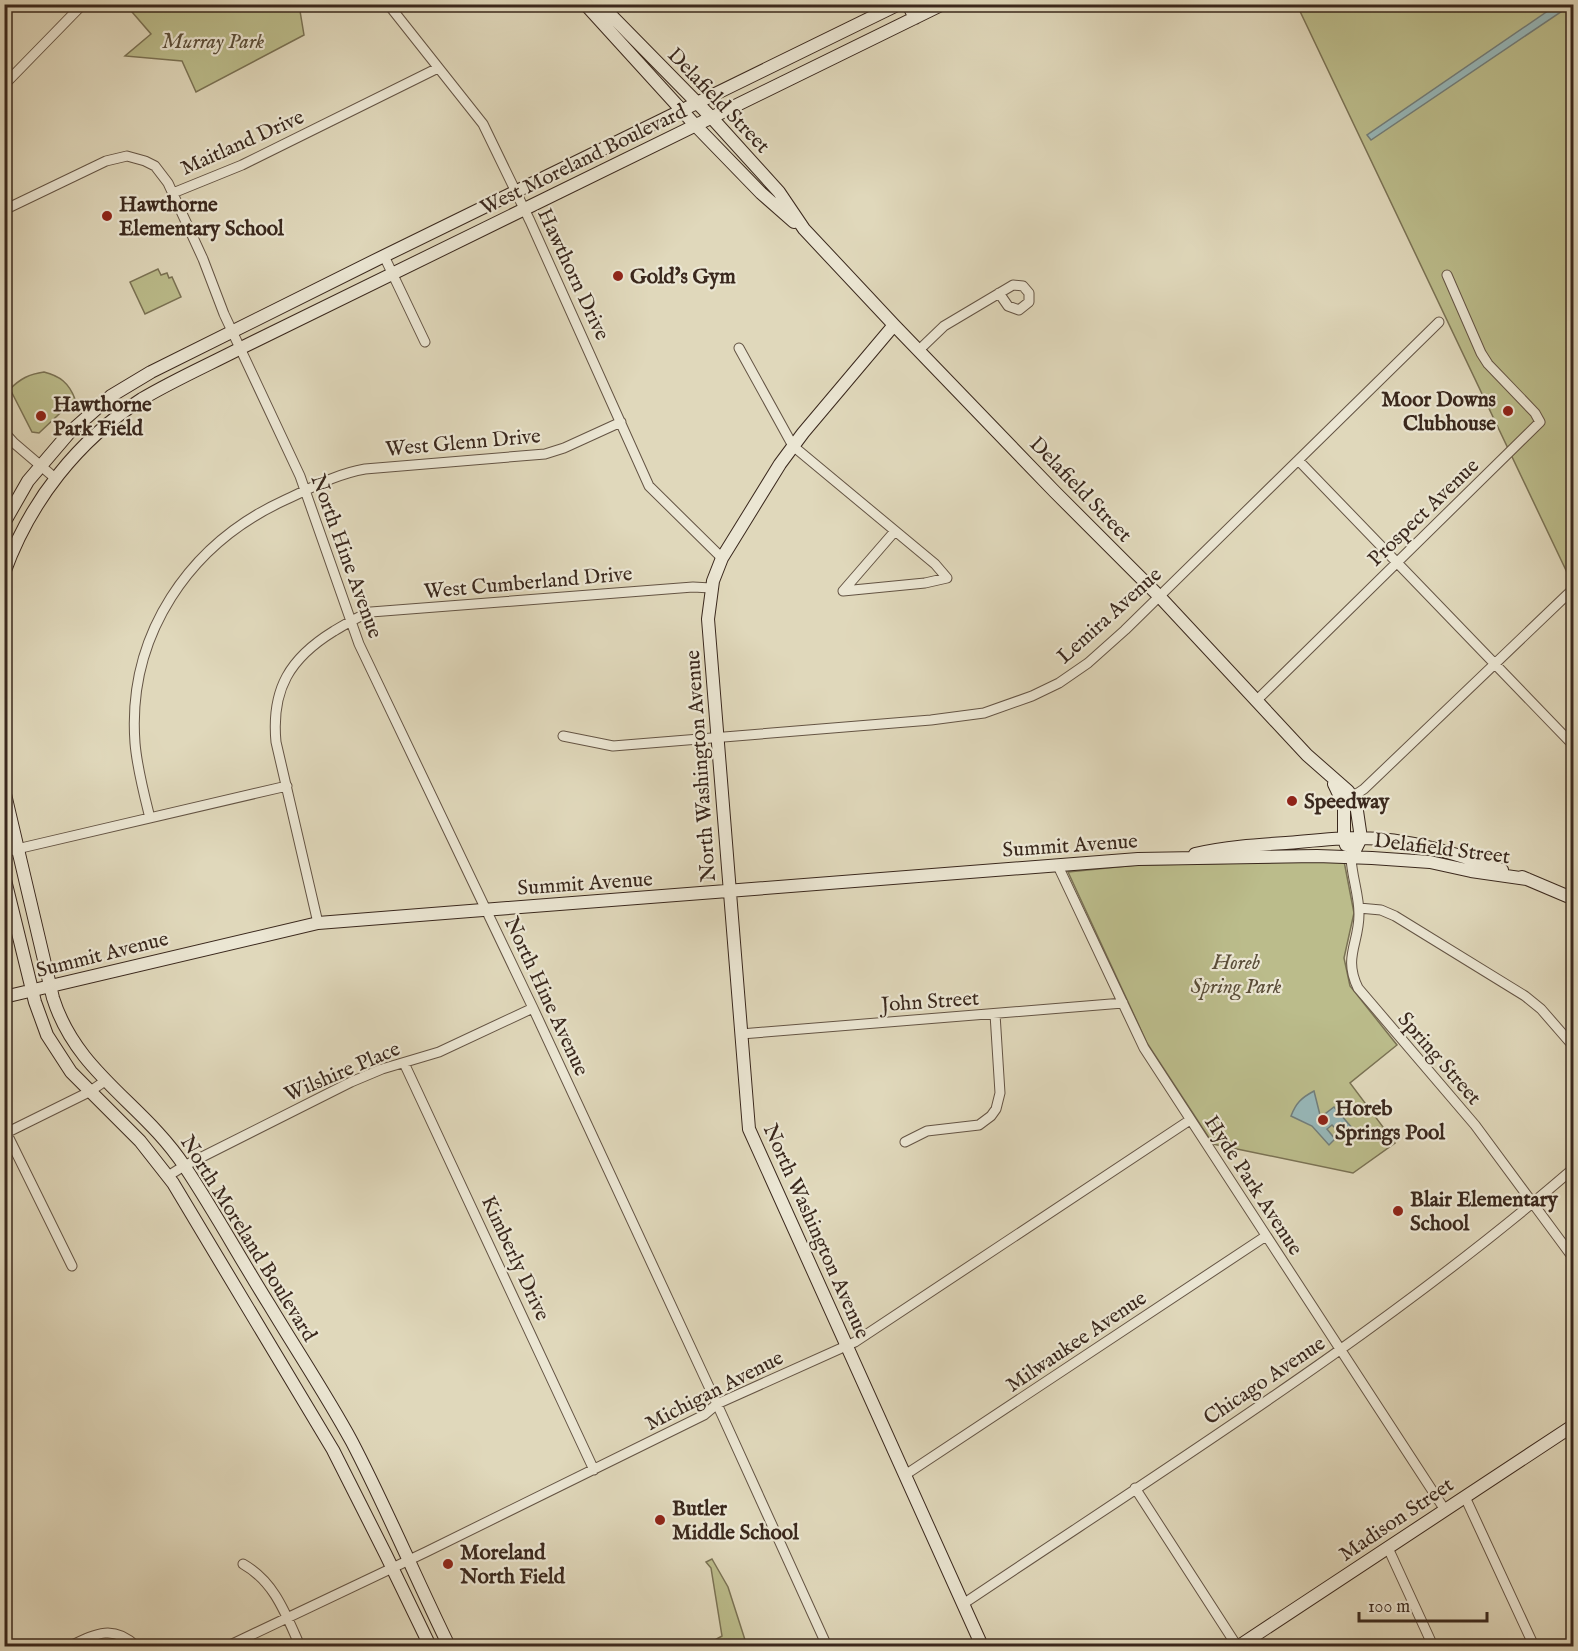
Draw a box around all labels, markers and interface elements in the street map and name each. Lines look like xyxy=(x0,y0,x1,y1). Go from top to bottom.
park label: Murray Park xyxy=(162,29,265,56)
street label: Delafield Street xyxy=(661,42,775,160)
street label: West Moreland Boulevard xyxy=(476,98,692,222)
street label: Maitland Drive xyxy=(177,104,309,183)
place label: Hawthorne Elementary School xyxy=(119,192,285,243)
street label: Hawthorn Drive xyxy=(530,204,615,345)
marker: Hawthorne Elementary School xyxy=(100,209,114,223)
place label: Gold's Gym xyxy=(630,264,736,291)
marker: Gold's Gym xyxy=(611,269,625,283)
place label: Moor Downs Clubhouse xyxy=(1381,387,1496,438)
place label: Hawthorne Park Field xyxy=(53,392,152,443)
marker: Moor Downs Clubhouse xyxy=(1501,404,1515,418)
marker: Hawthorne Park Field xyxy=(34,409,48,423)
street label: West Glenn Drive xyxy=(384,423,542,464)
street label: Delafield Street xyxy=(1023,431,1137,549)
street label: Prospect Avenue xyxy=(1363,453,1486,573)
street label: North Hine Avenue xyxy=(303,471,388,643)
street label: West Cumberland Drive xyxy=(423,561,634,606)
street label: Lemira Avenue xyxy=(1052,562,1168,670)
street label: North Washington Avenue xyxy=(680,649,723,883)
place label: Speedway xyxy=(1304,789,1390,816)
marker: Speedway xyxy=(1285,794,1299,808)
street label: Summit Avenue xyxy=(1002,828,1139,865)
street label: Delafield Street xyxy=(1372,828,1511,871)
street label: Summit Avenue xyxy=(517,866,654,903)
street label: North Hine Avenue xyxy=(497,913,595,1081)
street label: Summit Avenue xyxy=(33,926,172,985)
park label: Horeb Spring Park xyxy=(1191,950,1282,1001)
street label: John Street xyxy=(878,986,980,1020)
street label: Spring Street xyxy=(1391,1007,1487,1111)
street label: Wilshire Place xyxy=(281,1036,405,1109)
place label: Horeb Springs Pool xyxy=(1335,1096,1446,1147)
street label: Hyde Park Avenue xyxy=(1197,1111,1308,1261)
marker: Horeb Springs Pool xyxy=(1316,1113,1330,1127)
street label: North Washington Avenue xyxy=(756,1120,875,1344)
street label: North Moreland Boulevard xyxy=(173,1131,323,1348)
place label: Blair Elementary School xyxy=(1410,1187,1558,1238)
street label: Kimberly Drive xyxy=(474,1192,556,1326)
marker: Blair Elementary School xyxy=(1391,1204,1405,1218)
street label: Milwaukee Avenue xyxy=(1001,1285,1152,1399)
street label: Chicago Avenue xyxy=(1199,1330,1331,1432)
street label: Michigan Avenue xyxy=(641,1345,789,1438)
street label: Madison Street xyxy=(1334,1472,1459,1568)
place label: Butler Middle School xyxy=(672,1496,800,1547)
marker: Butler Middle School xyxy=(653,1513,667,1527)
place label: Moreland North Field xyxy=(459,1540,566,1591)
marker: Moreland North Field xyxy=(441,1557,455,1571)
scale bar xyxy=(1359,1585,1486,1623)
text: 100 m xyxy=(1368,1596,1410,1619)

